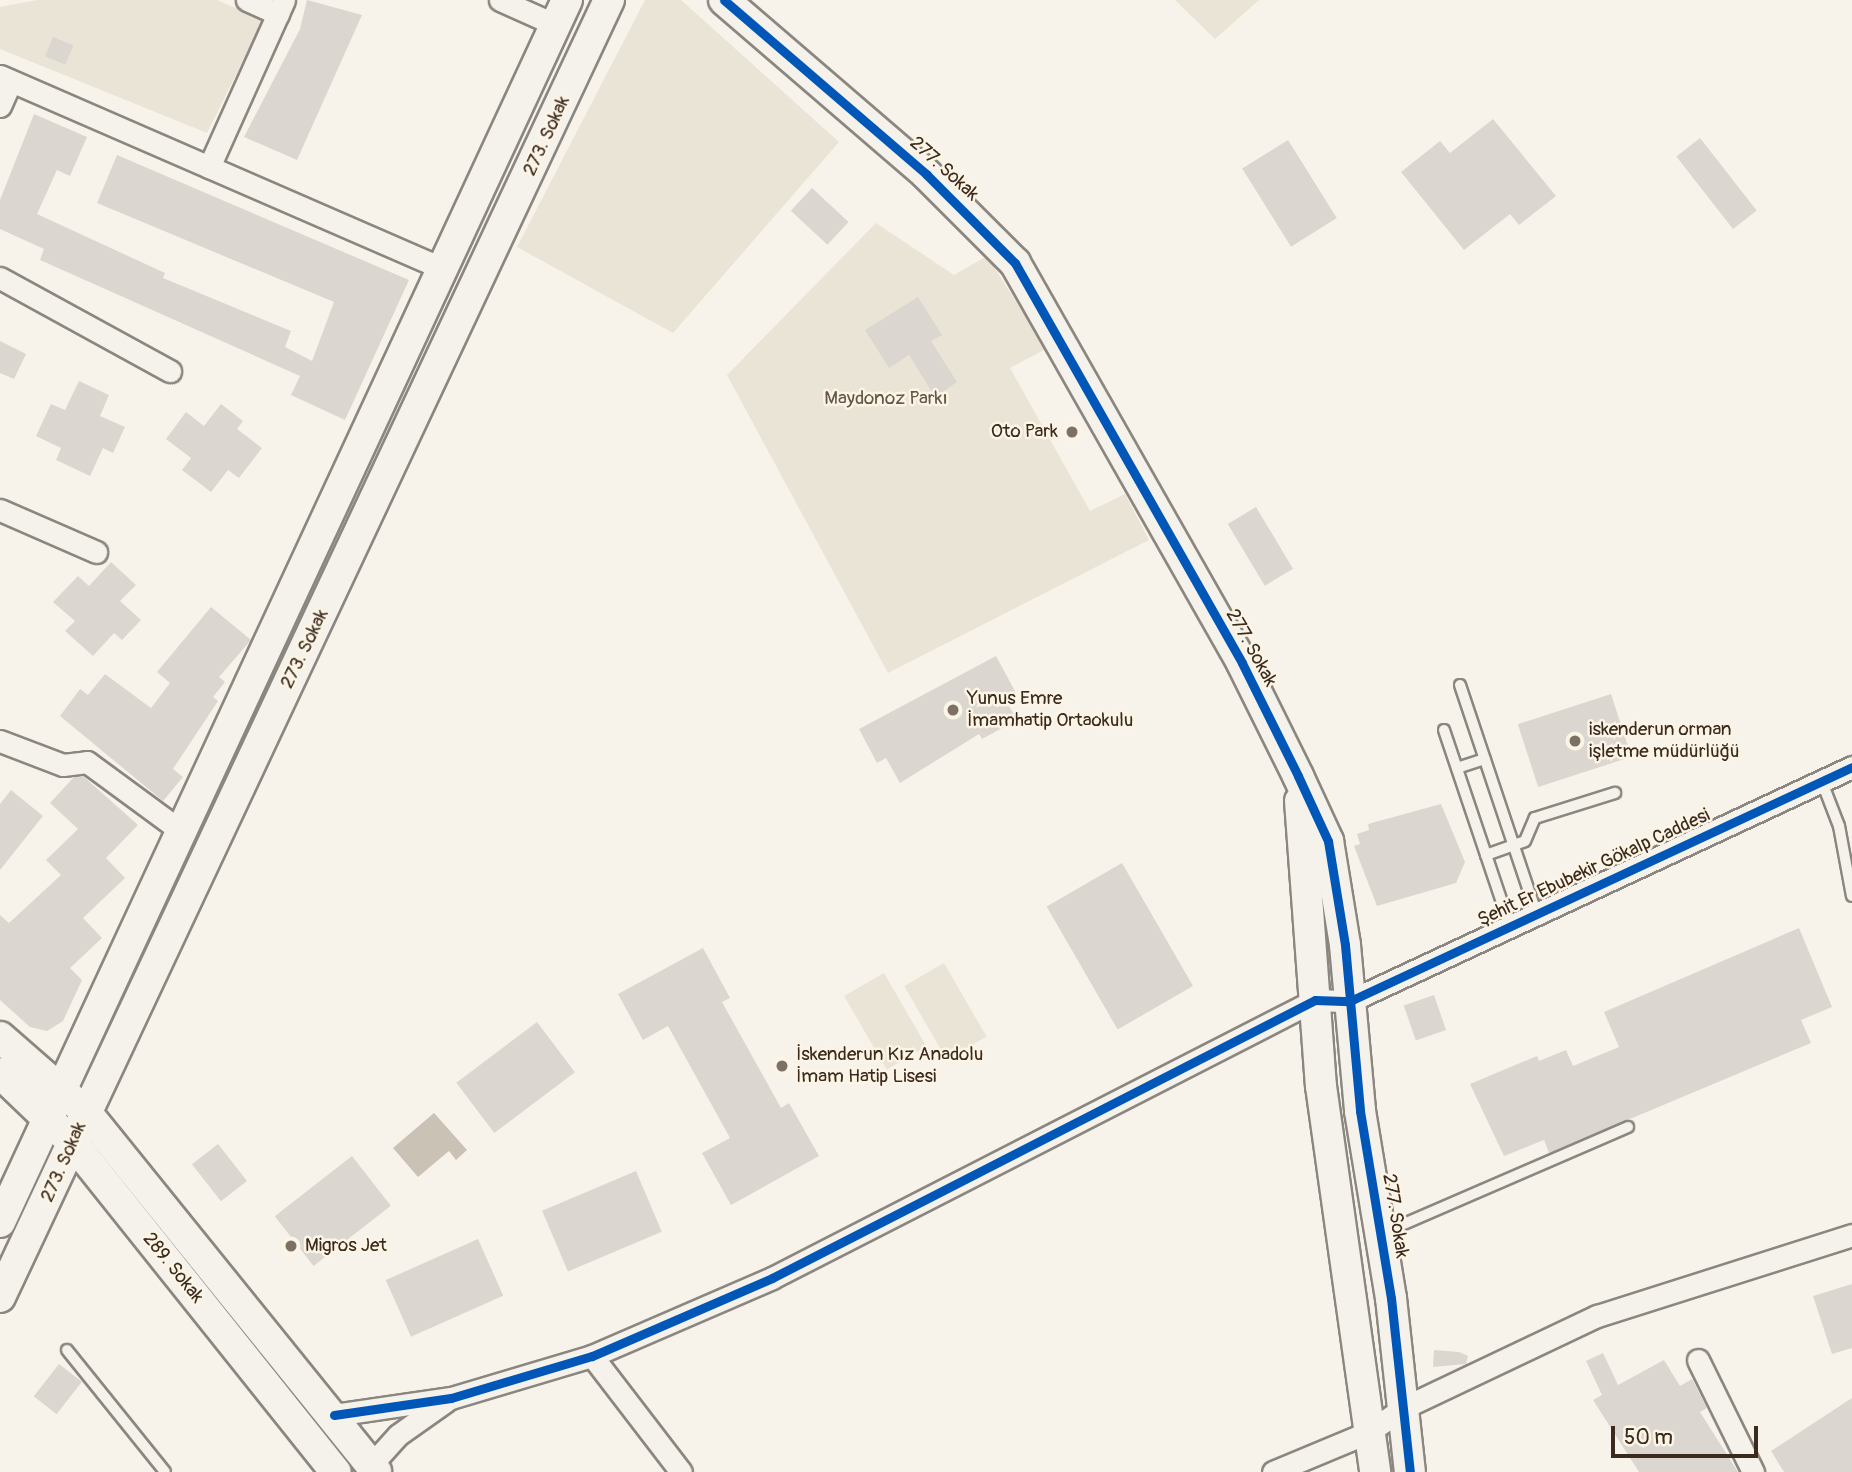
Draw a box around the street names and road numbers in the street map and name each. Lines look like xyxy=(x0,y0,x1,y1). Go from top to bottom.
street label: 273. Sokak xyxy=(519,92,575,180)
street label: 277. Sokak xyxy=(905,132,983,206)
street label: 277. Sokak xyxy=(1220,605,1282,691)
street label: 273. Sokak xyxy=(276,606,334,692)
street label: Şehit Er Ebubekir Gökalp Caddesi xyxy=(1474,804,1714,932)
street label: 273. Sokak xyxy=(36,1118,92,1206)
street label: 277. Sokak xyxy=(1377,1172,1413,1260)
street label: 289. Sokak xyxy=(138,1228,208,1308)

